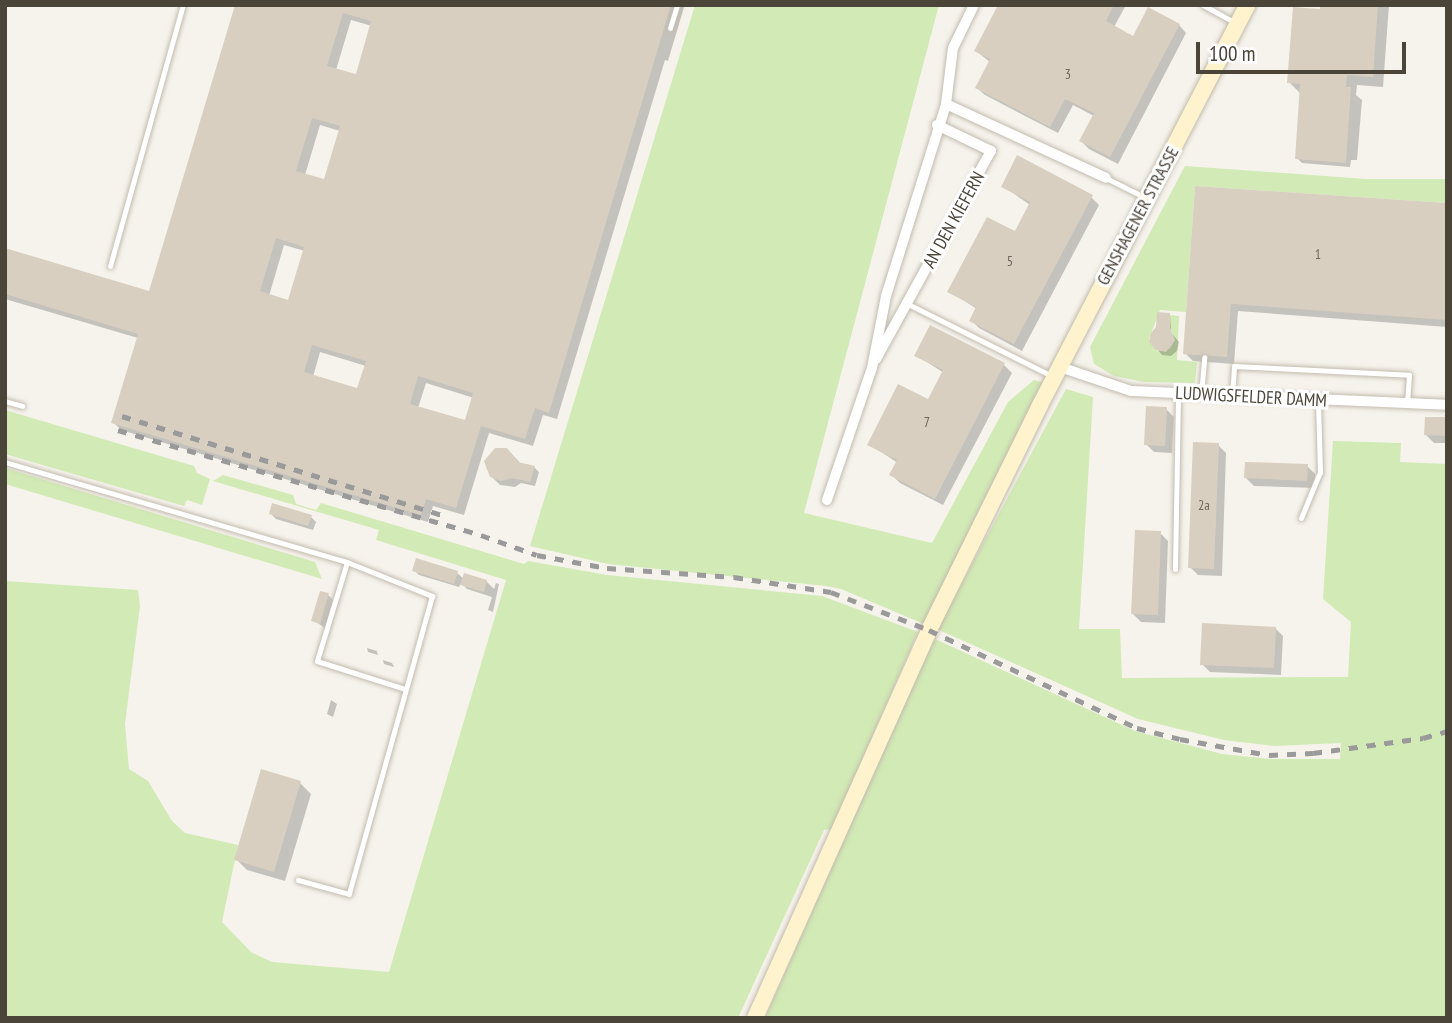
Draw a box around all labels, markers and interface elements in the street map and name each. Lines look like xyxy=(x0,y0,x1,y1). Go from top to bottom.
scale bar xyxy=(1200,28,1410,72)
text: 100 m xyxy=(1209,40,1255,67)
house number: 3 xyxy=(1065,66,1071,82)
street label: GENSHAGENER STRASSE xyxy=(1092,143,1184,289)
street label: AN DEN KIEFERN xyxy=(919,168,989,272)
house number: 1 xyxy=(1315,246,1321,262)
house number: 5 xyxy=(1007,253,1013,269)
street label: LUDWIGSFELDER DAMM xyxy=(1175,382,1327,412)
house number: 7 xyxy=(924,414,930,430)
house number: 2a xyxy=(1198,497,1210,513)

